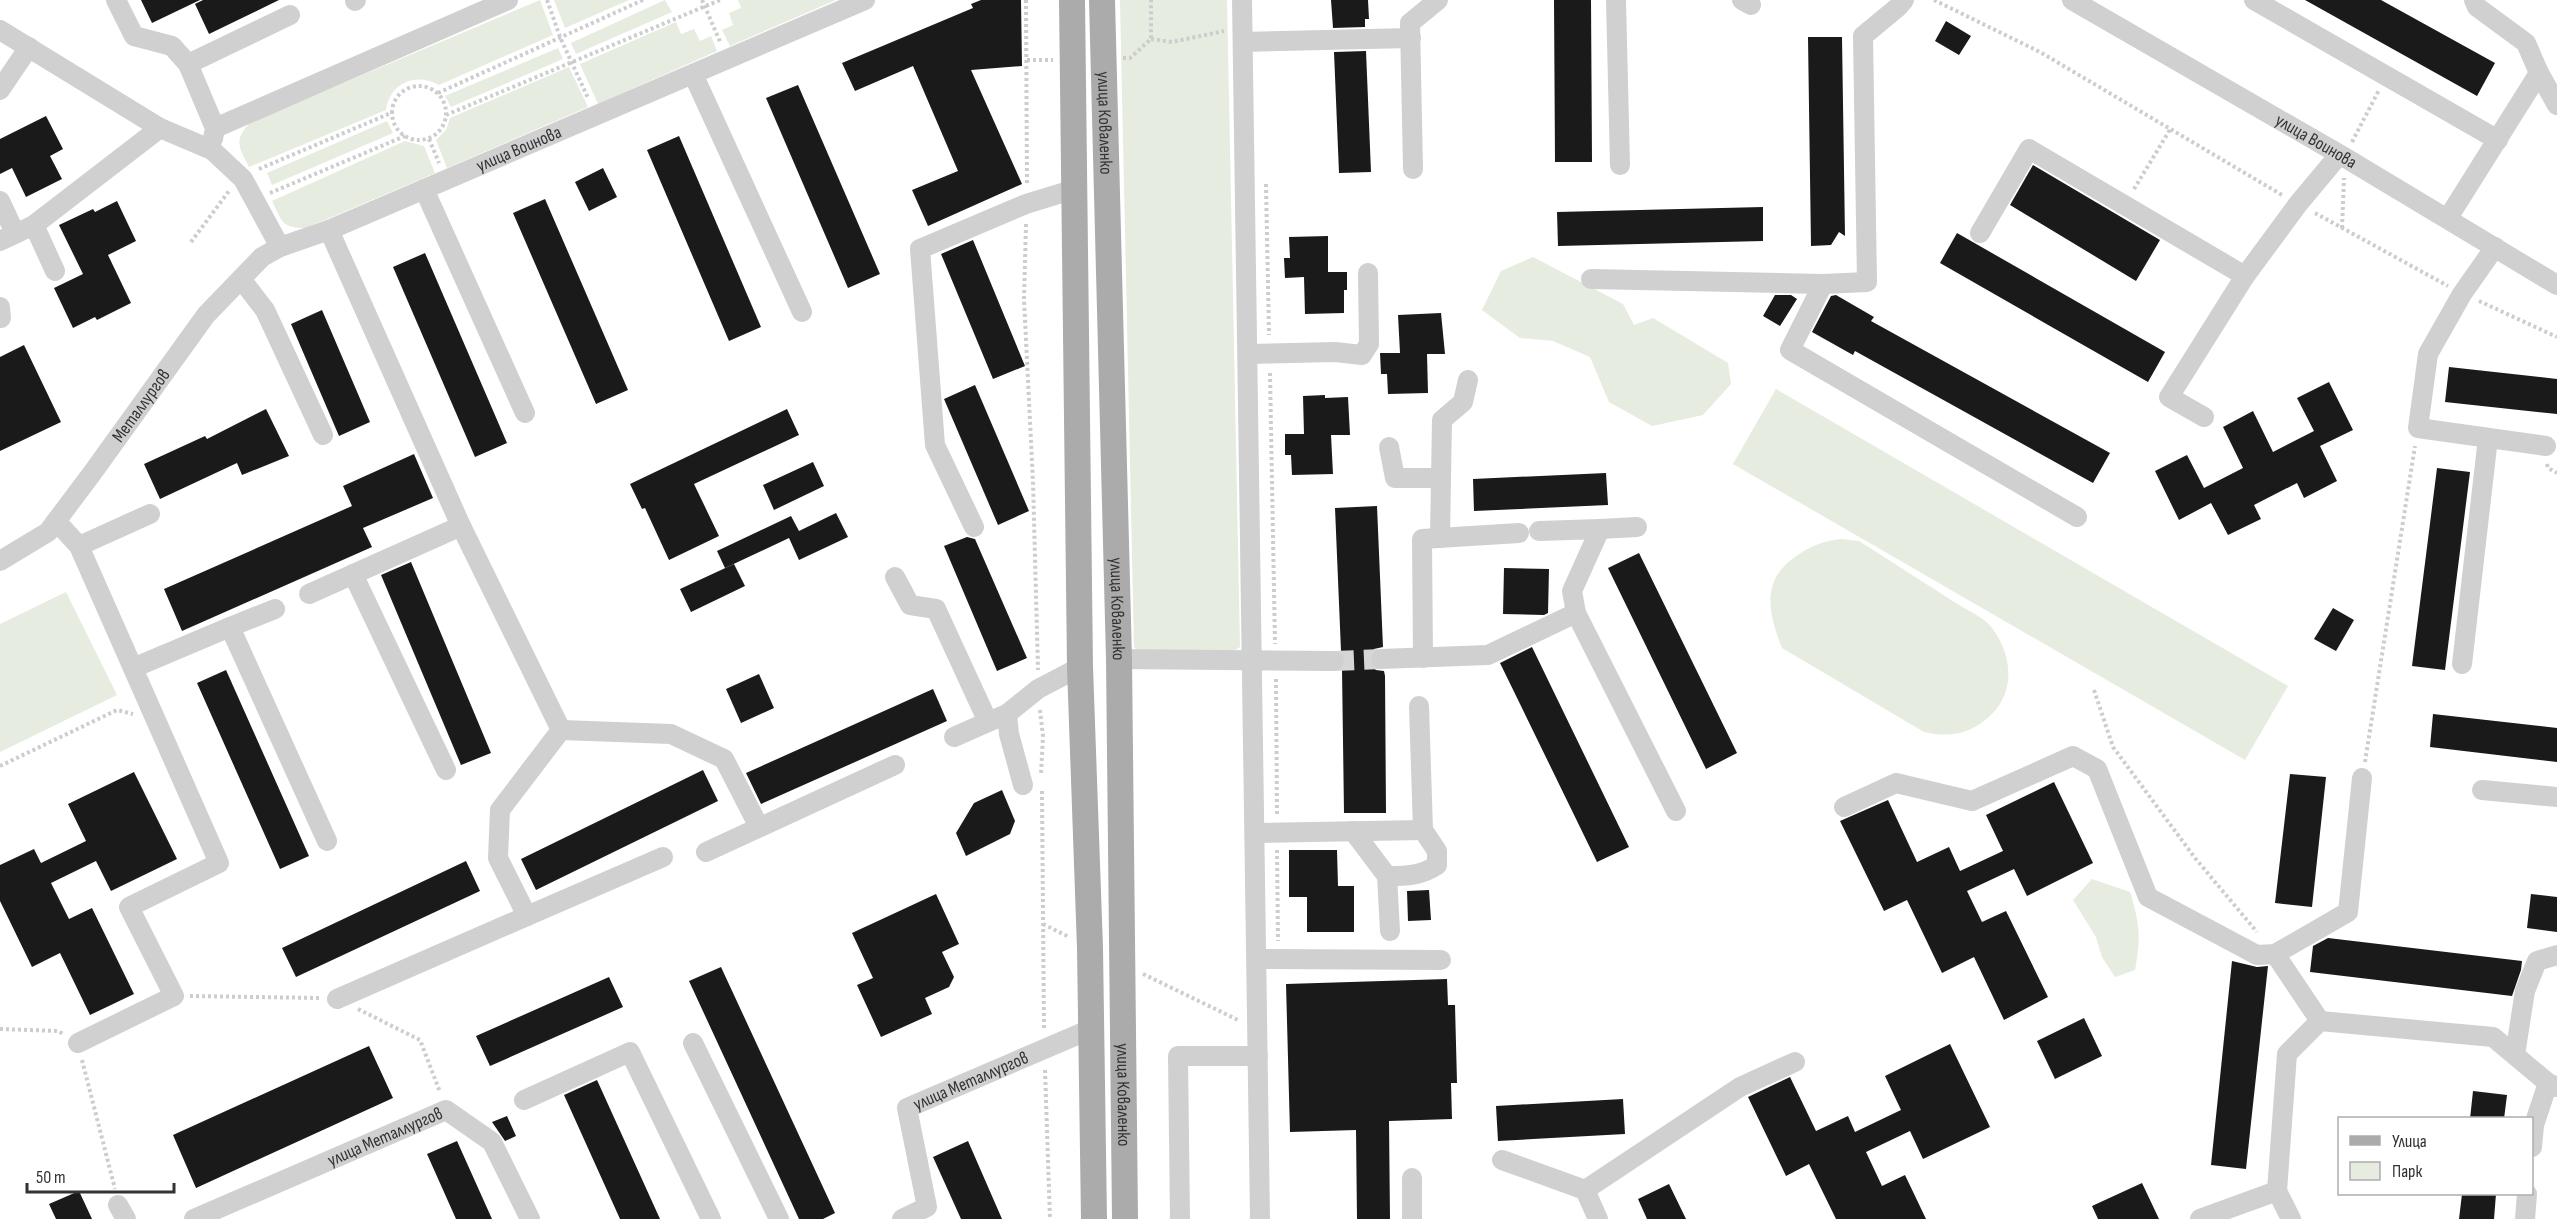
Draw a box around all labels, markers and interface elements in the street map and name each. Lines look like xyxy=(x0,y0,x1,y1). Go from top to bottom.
street label: улица Коваленко xyxy=(1093,71,1116,175)
street label: улица Воинова xyxy=(2272,110,2361,173)
street label: улица Воинова xyxy=(473,122,565,177)
street label: Металлургов xyxy=(108,365,175,447)
street label: улица Коваленко xyxy=(1105,557,1129,661)
street label: улица Коваленко xyxy=(1112,1043,1134,1146)
street label: улица Металлургов xyxy=(910,1047,1032,1115)
street label: улица Металлургов xyxy=(324,1103,446,1171)
legend xyxy=(2338,1117,2533,1195)
text: Улица xyxy=(2392,1131,2427,1152)
scale bar xyxy=(27,1156,174,1194)
text: Парк xyxy=(2392,1161,2423,1182)
text: 50 m xyxy=(36,1167,66,1188)

